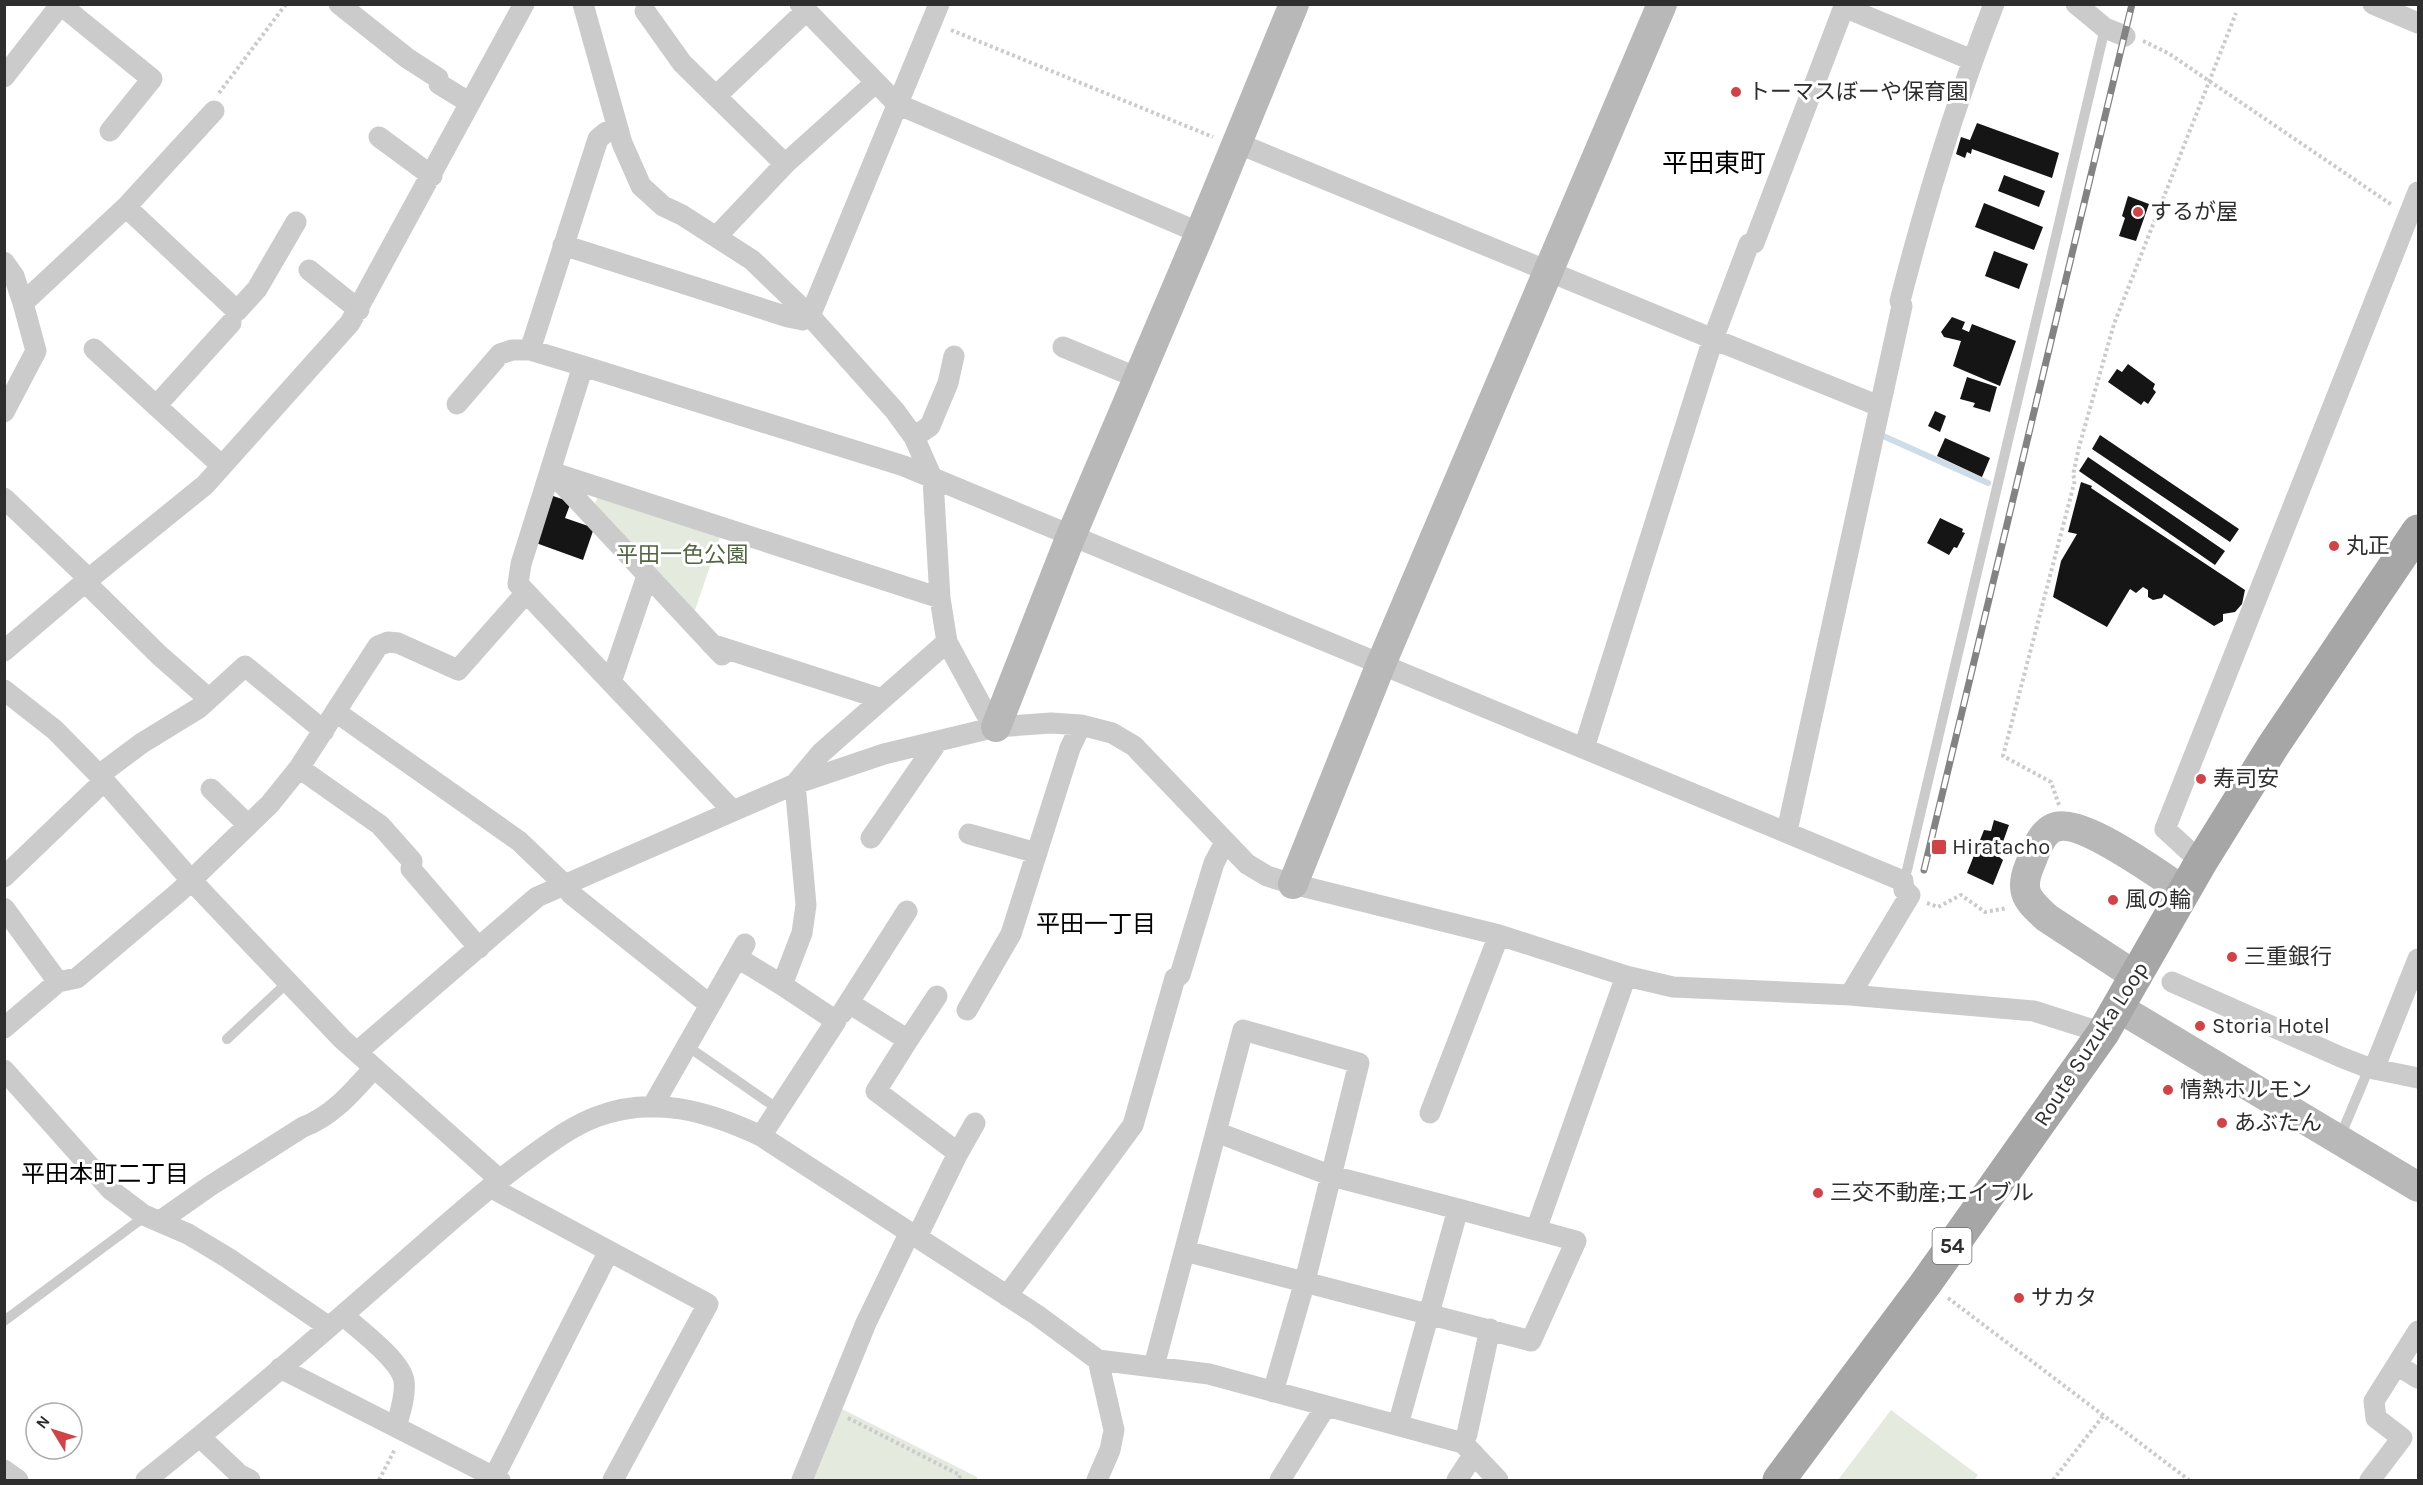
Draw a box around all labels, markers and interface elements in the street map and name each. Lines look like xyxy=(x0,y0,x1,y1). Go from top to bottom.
place label: トーマスぼーや保育園 xyxy=(1748,79,1968,105)
marker: トーマスぼーや保育園 xyxy=(1729,85,1743,99)
district label: 平田東町 xyxy=(1662,148,1766,179)
place label: するが屋 xyxy=(2150,199,2238,225)
marker: するが屋 xyxy=(2131,205,2145,219)
place label: 丸正 xyxy=(2346,533,2390,559)
marker: 丸正 xyxy=(2327,539,2341,553)
park label: 平田一色公園 xyxy=(616,542,748,568)
place label: 寿司安 xyxy=(2213,766,2279,792)
marker: 寿司安 xyxy=(2194,772,2208,786)
place label: Hiratacho xyxy=(1952,834,2050,860)
marker: Hiratacho xyxy=(1930,838,1948,856)
place label: 風の輪 xyxy=(2125,887,2191,913)
marker: 風の輪 xyxy=(2106,893,2120,907)
district label: 平田一丁目 xyxy=(1036,910,1156,938)
place label: 三重銀行 xyxy=(2244,944,2332,970)
marker: 三重銀行 xyxy=(2225,950,2239,964)
street label: Route Suzuka Loop xyxy=(2028,957,2154,1131)
place label: Storia Hotel xyxy=(2212,1013,2330,1039)
marker: Storia Hotel xyxy=(2193,1019,2207,1033)
place label: 情熱ホルモン xyxy=(2180,1077,2312,1103)
marker: 情熱ホルモン xyxy=(2161,1083,2175,1097)
place label: あぶたん xyxy=(2234,1110,2322,1136)
marker: あぶたん xyxy=(2215,1116,2229,1130)
district label: 平田本町二丁目 xyxy=(21,1160,189,1188)
place label: 三交不動産;エイブル xyxy=(1830,1180,2034,1206)
marker: 三交不動産;エイブル xyxy=(1811,1186,1825,1200)
road number: 54 xyxy=(1932,1228,1972,1264)
place label: サカタ xyxy=(2031,1285,2097,1311)
marker: サカタ xyxy=(2012,1291,2026,1305)
north arrow xyxy=(24,1401,84,1461)
text: N xyxy=(32,1412,54,1432)

